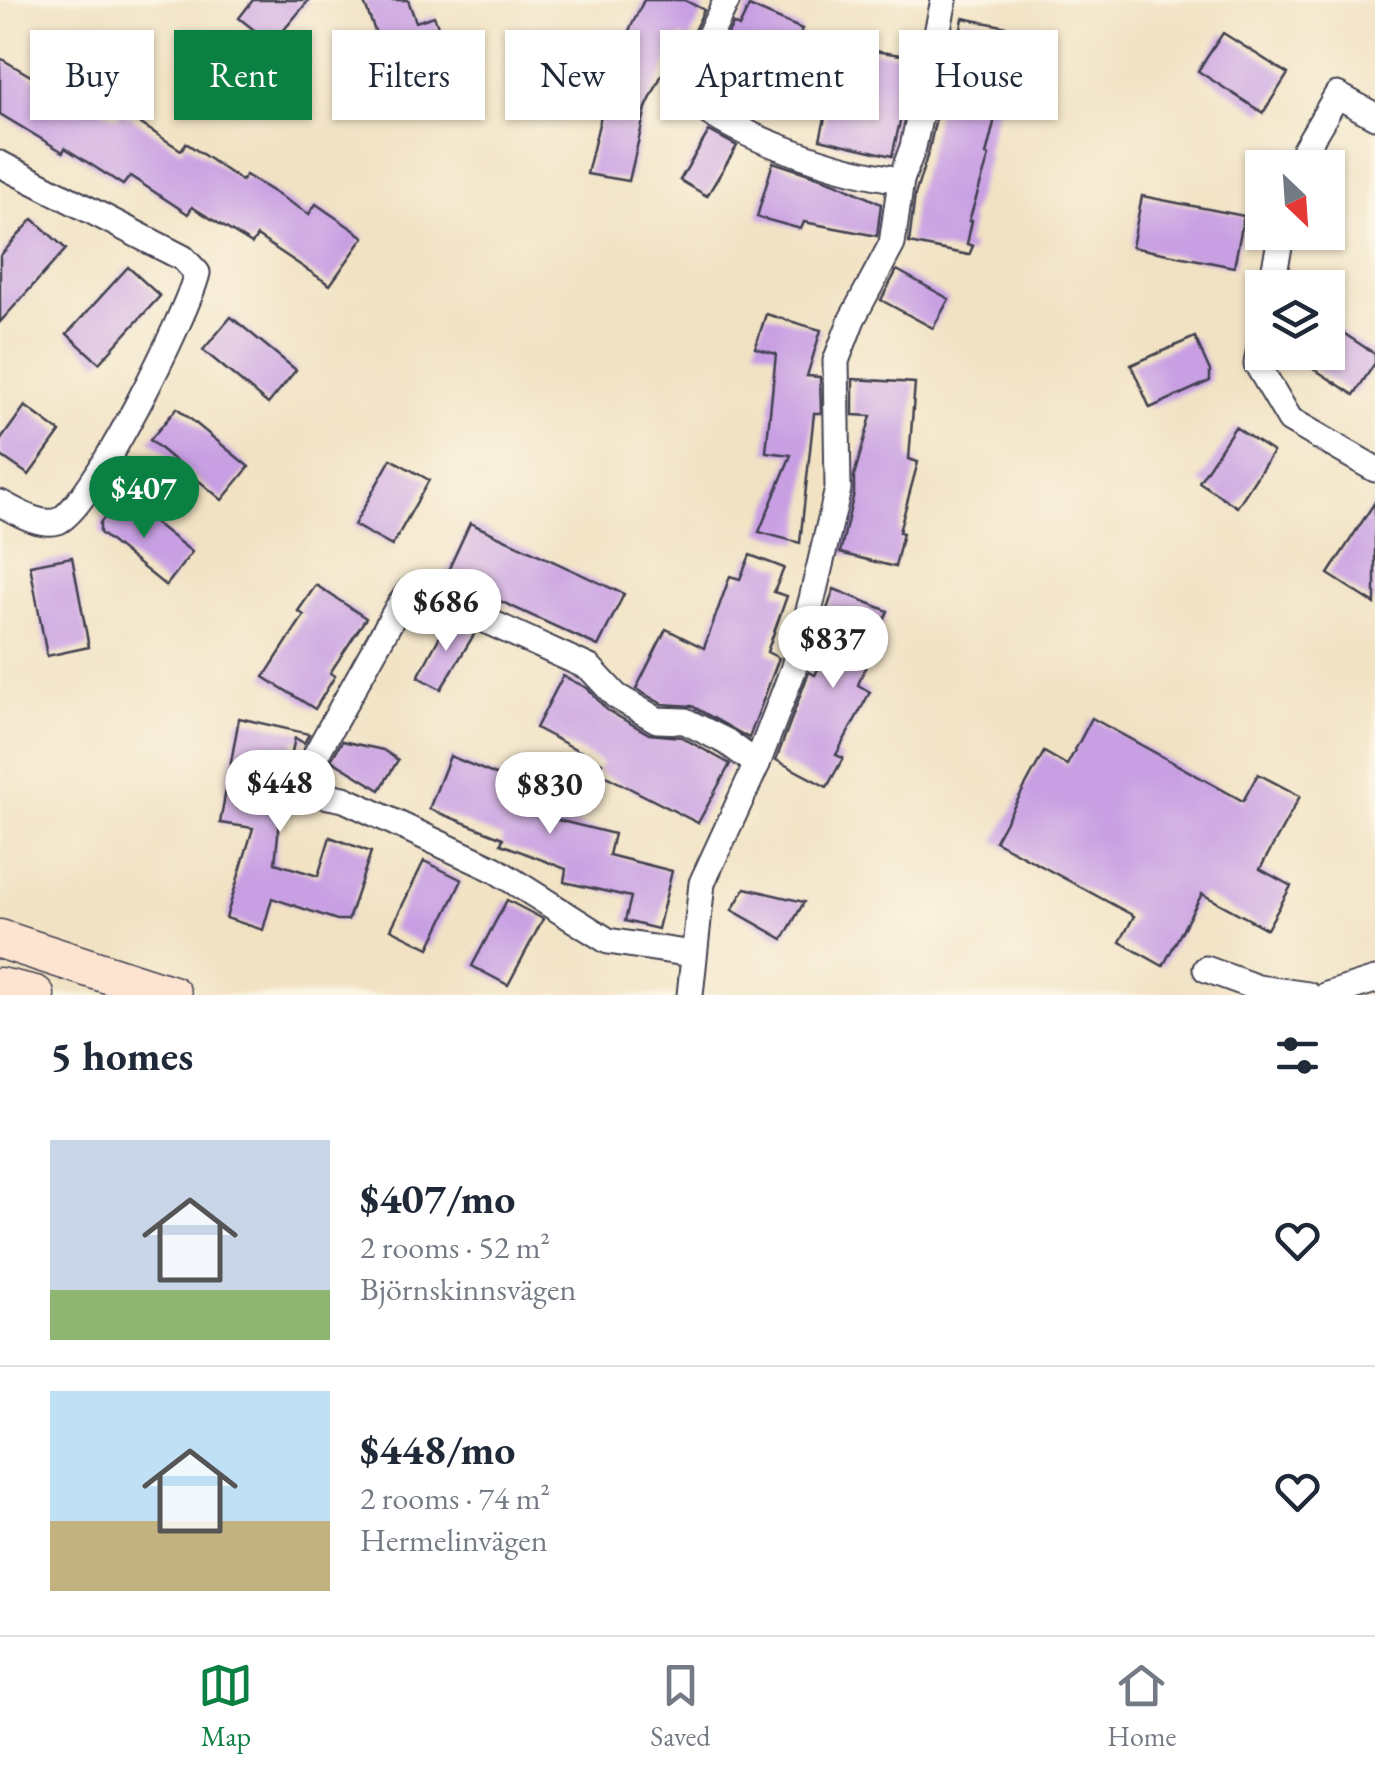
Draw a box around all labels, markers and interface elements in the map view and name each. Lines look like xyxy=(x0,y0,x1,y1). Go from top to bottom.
chip: Buy xyxy=(30,30,154,120)
chip: Rent xyxy=(174,30,312,120)
chip: Filters xyxy=(332,30,485,120)
chip: New xyxy=(505,30,640,120)
chip: Apartment xyxy=(660,30,879,120)
chip: House xyxy=(899,30,1058,120)
north arrow xyxy=(1245,150,1345,250)
map controls xyxy=(1245,150,1345,370)
button: layers xyxy=(1245,270,1345,370)
pin: $407 xyxy=(85,456,203,541)
text: $407 xyxy=(111,467,177,509)
pin: $686 xyxy=(387,569,505,654)
text: $686 xyxy=(413,580,479,622)
pin: $837 xyxy=(774,606,892,691)
text: $837 xyxy=(800,617,866,659)
pin: $448 xyxy=(221,750,339,835)
pin: $830 xyxy=(491,752,609,837)
text: $448 xyxy=(247,761,313,803)
text: $830 xyxy=(517,763,583,805)
text: 5 homes xyxy=(50,1028,193,1083)
icon: filters xyxy=(1270,1028,1325,1083)
text: $407/mo xyxy=(360,1171,516,1226)
icon: home xyxy=(130,1180,250,1300)
icon: heart xyxy=(1270,1213,1325,1268)
text: 2 rooms · 52 m² xyxy=(360,1226,550,1268)
text: Björnskinnsvägen xyxy=(360,1268,576,1310)
text: $448/mo xyxy=(360,1422,516,1477)
icon: home xyxy=(130,1431,250,1551)
icon: heart xyxy=(1270,1464,1325,1519)
text: 2 rooms · 74 m² xyxy=(360,1477,550,1519)
text: Hermelinvägen xyxy=(360,1519,548,1561)
tab: Map xyxy=(198,1658,253,1754)
tab: Saved xyxy=(650,1658,710,1754)
tab: Home xyxy=(1107,1658,1177,1754)

